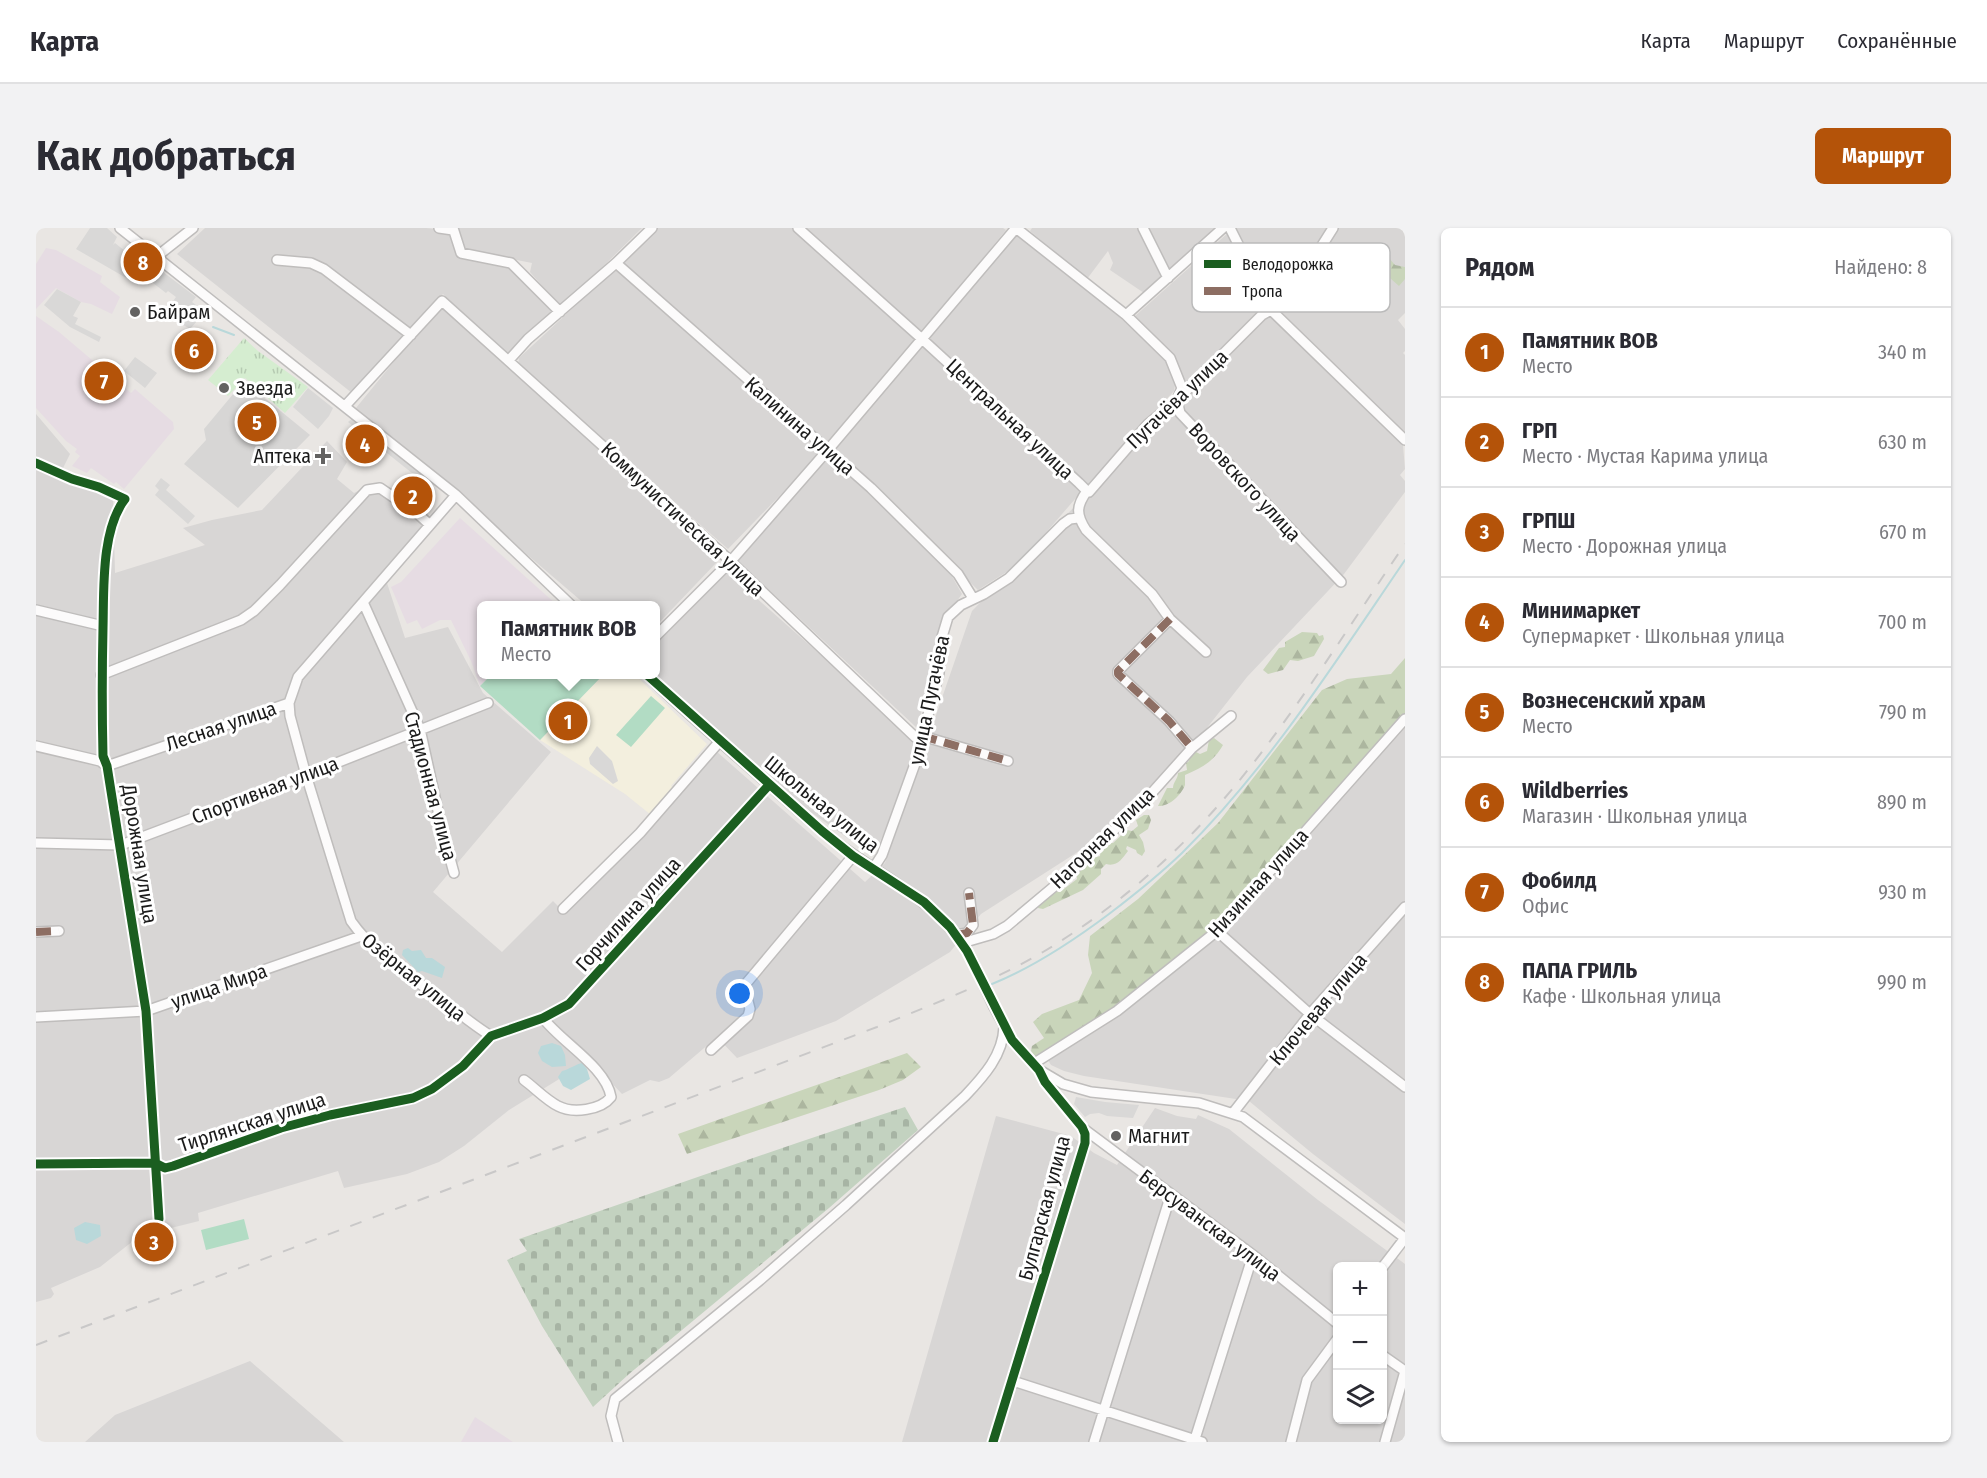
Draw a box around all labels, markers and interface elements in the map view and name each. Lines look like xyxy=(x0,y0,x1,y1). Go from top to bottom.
text: Карта xyxy=(30,25,99,58)
text: Карта xyxy=(1641,28,1691,54)
text: Маршрут xyxy=(1724,28,1804,54)
text: Сохранённые xyxy=(1837,28,1957,54)
button: Маршрут xyxy=(1815,128,1951,184)
text: Как добраться xyxy=(36,131,296,181)
pin: 8 xyxy=(124,240,162,285)
legend xyxy=(1192,243,1390,312)
text: Рядом xyxy=(1465,252,1534,283)
text: Велодорожка xyxy=(1242,255,1334,274)
text: Найдено: 8 xyxy=(1834,255,1927,279)
text: Тропа xyxy=(1242,282,1283,301)
place label: Байрам xyxy=(147,300,210,324)
marker: Байрам xyxy=(128,305,142,319)
text: Памятник ВОВ xyxy=(1522,327,1658,354)
pin: 6 xyxy=(174,328,214,372)
text: 1 xyxy=(1480,340,1489,364)
text: 340 m xyxy=(1878,340,1927,364)
street label: Пугачёва улица xyxy=(1121,345,1233,453)
street label: Центральная улица xyxy=(941,354,1079,484)
text: Место xyxy=(1522,354,1573,378)
pin: 7 xyxy=(84,358,124,404)
street label: Калинина улица xyxy=(740,372,860,480)
place label: Звезда xyxy=(236,376,293,400)
marker: Звезда xyxy=(217,381,231,395)
pin: 5 xyxy=(238,400,276,444)
text: ГРП xyxy=(1522,417,1557,444)
street label: Воровского улица xyxy=(1184,418,1306,546)
pin: 4 xyxy=(346,422,384,466)
text: 2 xyxy=(1480,430,1489,454)
text: 630 m xyxy=(1878,430,1927,454)
street label: Коммунистическая улица xyxy=(596,437,770,601)
place label: Аптека xyxy=(254,444,311,468)
text: Место · Мустая Карима улица xyxy=(1522,444,1768,468)
marker: Аптека xyxy=(316,449,330,463)
pin: 2 xyxy=(394,474,433,518)
text: ГРПШ xyxy=(1522,507,1575,534)
text: 3 xyxy=(1480,520,1489,544)
text: 670 m xyxy=(1879,520,1927,544)
text: Место · Дорожная улица xyxy=(1522,534,1727,558)
text: Минимаркет xyxy=(1522,597,1640,624)
popup xyxy=(477,601,660,679)
text: 4 xyxy=(1479,610,1490,634)
text: 700 m xyxy=(1878,610,1927,634)
text: Памятник ВОВ xyxy=(501,615,636,642)
text: Супермаркет · Школьная улица xyxy=(1522,624,1785,648)
street label: улица Пугачёва xyxy=(904,633,954,767)
text: Место xyxy=(501,642,551,666)
text: Вознесенский храм xyxy=(1522,687,1706,714)
street label: Лесная улица xyxy=(163,696,279,756)
pin: 1 xyxy=(548,698,588,744)
text: 5 xyxy=(1480,700,1489,724)
text: 790 m xyxy=(1879,700,1927,724)
street label: Стадионная улица xyxy=(400,709,462,863)
text: Место xyxy=(1522,714,1573,738)
street label: Школьная улица xyxy=(760,750,884,858)
street label: Спортивная улица xyxy=(188,751,342,829)
text: Wildberries xyxy=(1522,777,1628,804)
street label: Дорожная улица xyxy=(117,782,163,925)
street label: Нагорная улица xyxy=(1045,782,1159,894)
text: 6 xyxy=(1479,790,1490,814)
text: 890 m xyxy=(1877,790,1927,814)
text: Магазин · Школьная улица xyxy=(1522,804,1747,828)
street label: Низинная улица xyxy=(1203,824,1313,942)
street label: Горчилина улица xyxy=(570,852,686,976)
text: Фобилд xyxy=(1522,867,1596,894)
text: 7 xyxy=(1480,880,1489,904)
text: 930 m xyxy=(1878,880,1927,904)
text: Офис xyxy=(1522,894,1569,918)
street label: Озёрная улица xyxy=(357,928,471,1026)
street label: Ключевая улица xyxy=(1264,948,1372,1070)
text: ПАПА ГРИЛЬ xyxy=(1522,957,1637,984)
street label: улица Мира xyxy=(168,958,270,1014)
text: 8 xyxy=(1479,970,1490,994)
text: 990 m xyxy=(1877,970,1927,994)
your location xyxy=(725,979,754,1008)
text: Кафе · Школьная улица xyxy=(1522,984,1721,1008)
street label: Тирлянская улица xyxy=(176,1087,328,1157)
place label: Магнит xyxy=(1128,1124,1190,1148)
marker: Магнит xyxy=(1109,1129,1123,1143)
street label: Булгарская улица xyxy=(1013,1133,1075,1283)
street label: Берсуванская улица xyxy=(1135,1164,1285,1286)
pin: 3 xyxy=(134,1220,174,1264)
map controls xyxy=(1333,1262,1387,1424)
button: + xyxy=(1333,1262,1387,1316)
button: − xyxy=(1333,1316,1387,1370)
button: layers xyxy=(1333,1370,1387,1424)

